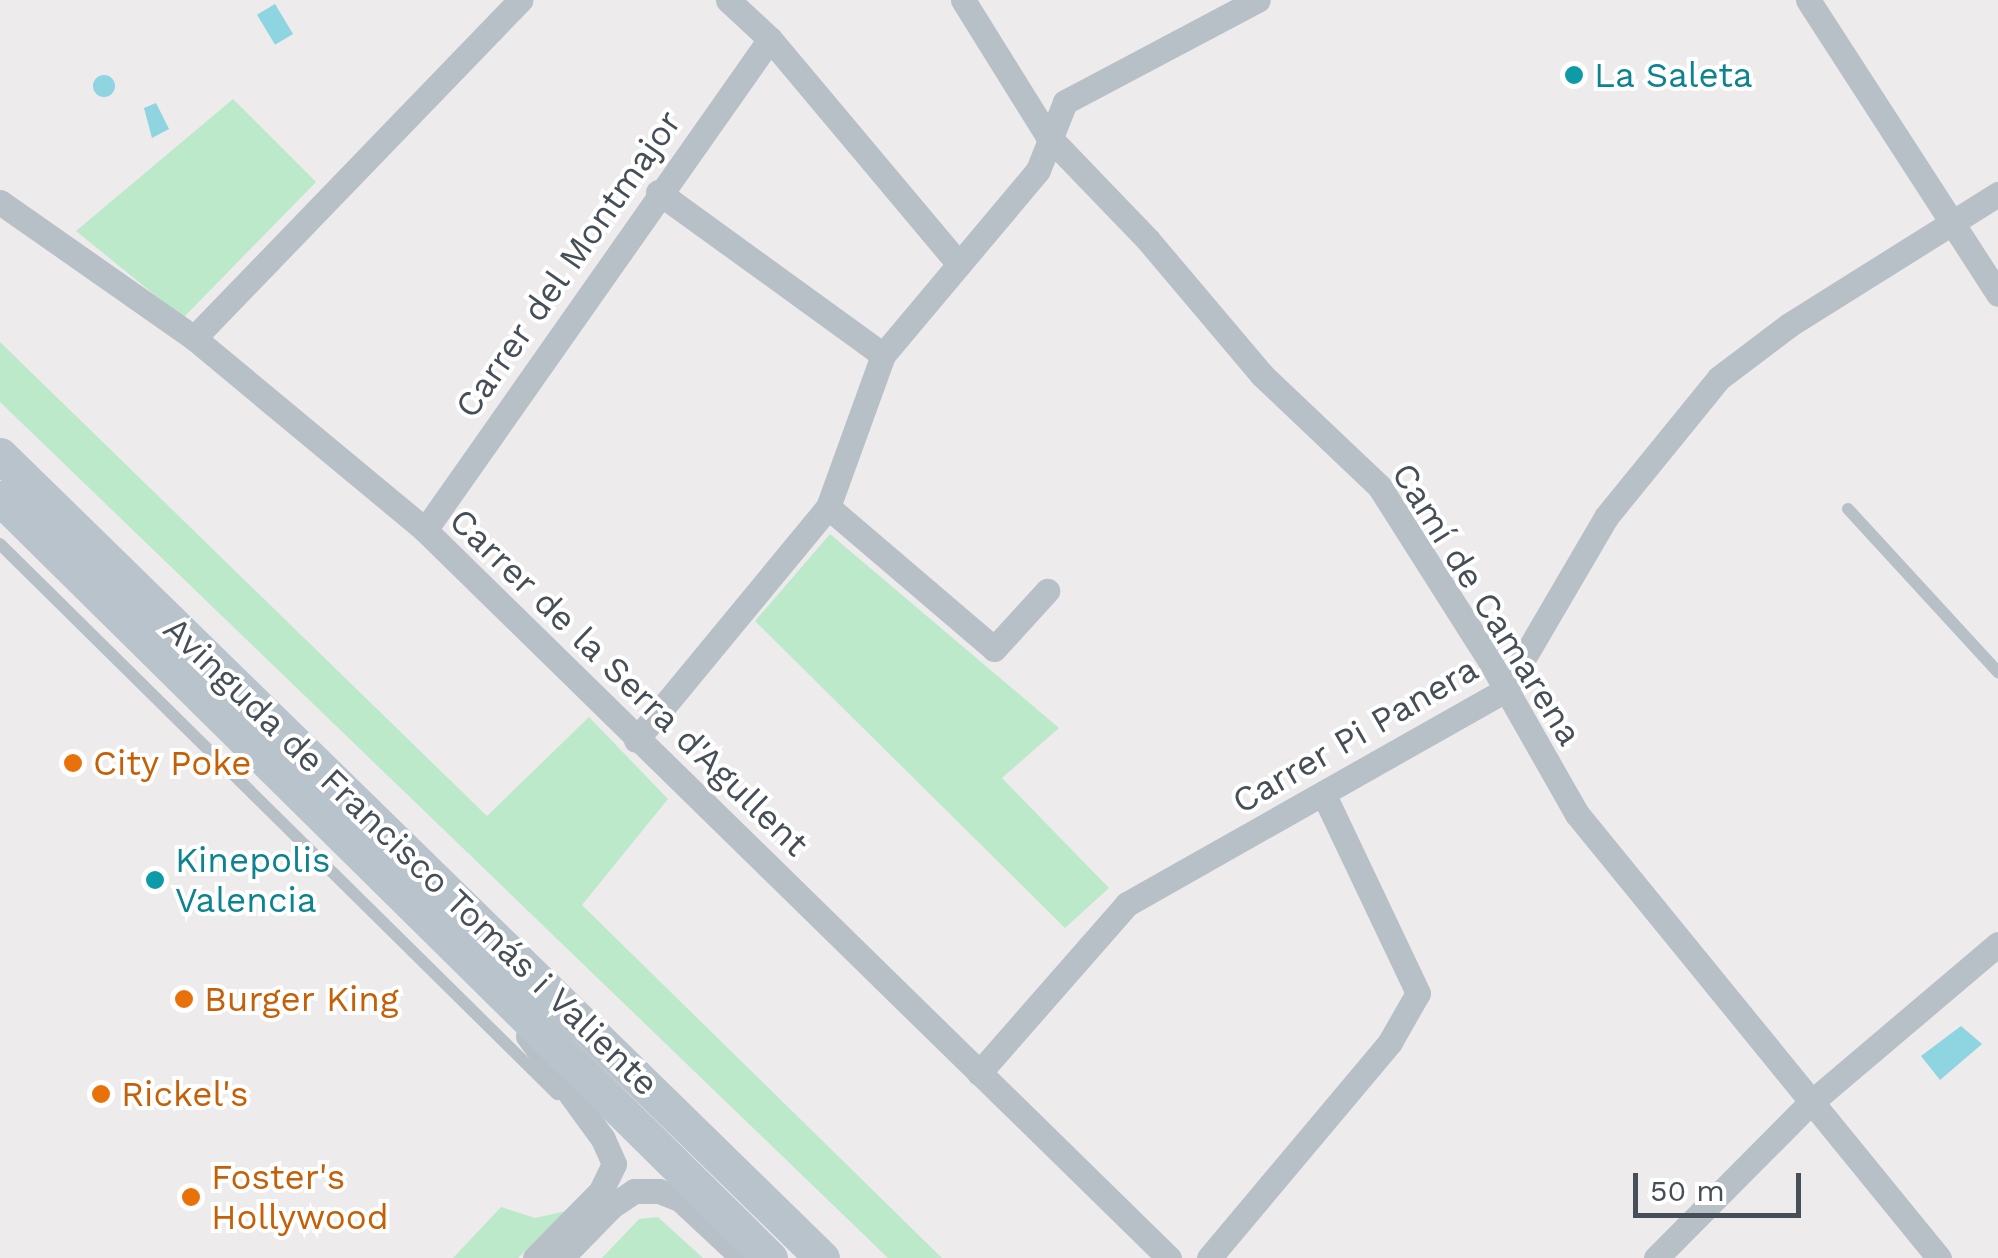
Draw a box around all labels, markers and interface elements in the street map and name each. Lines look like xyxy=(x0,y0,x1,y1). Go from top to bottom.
place label: La Saleta xyxy=(1594,54,1753,96)
marker: La Saleta xyxy=(1563,64,1585,86)
street label: Carrer del Montmajor xyxy=(445,101,691,427)
street label: Camí de Camarena xyxy=(1383,455,1591,753)
street label: Carrer de la Serra d'Agullent xyxy=(440,499,818,865)
street label: Avinguda de Francisco Tomás i Valiente xyxy=(154,607,668,1105)
street label: Carrer Pi Panera xyxy=(1224,647,1486,823)
place label: City Poke xyxy=(93,742,252,784)
marker: City Poke xyxy=(62,752,84,774)
place label: Kinepolis Valencia xyxy=(175,839,331,921)
marker: Kinepolis Valencia xyxy=(144,869,166,891)
place label: Burger King xyxy=(204,978,399,1020)
marker: Burger King xyxy=(173,988,195,1010)
place label: Rickel's xyxy=(121,1073,249,1115)
marker: Rickel's xyxy=(90,1083,112,1105)
scale bar xyxy=(1638,1153,1806,1215)
place label: Foster's Hollywood xyxy=(211,1156,389,1238)
text: 50 m xyxy=(1650,1173,1725,1208)
marker: Foster's Hollywood xyxy=(180,1186,202,1208)

